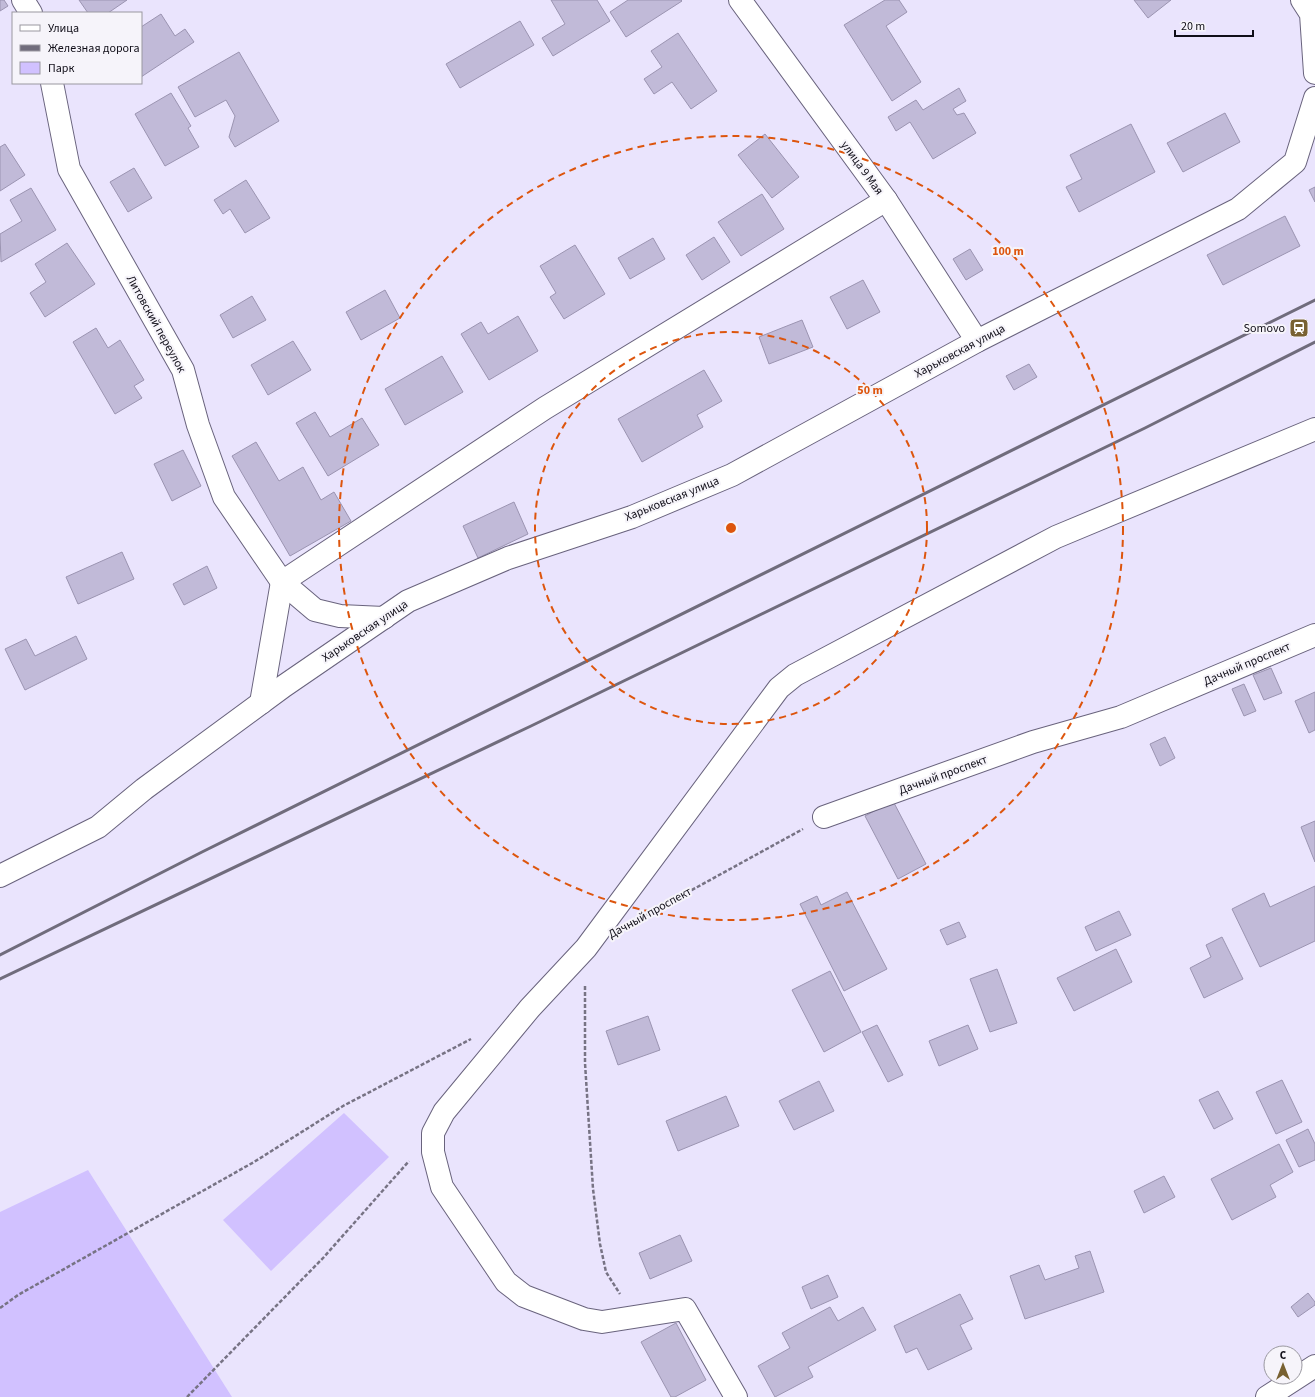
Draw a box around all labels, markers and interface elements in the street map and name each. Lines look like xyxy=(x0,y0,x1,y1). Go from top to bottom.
legend xyxy=(12,12,142,84)
scale bar xyxy=(1175,12,1253,38)
text: 20 m xyxy=(1181,18,1205,35)
text: Улица xyxy=(48,20,79,37)
text: Железная дорога xyxy=(48,40,140,57)
text: Парк xyxy=(48,60,74,77)
street label: улица 9 Мая xyxy=(837,137,887,199)
text: 100 m xyxy=(992,243,1024,260)
street label: Литовский переулок xyxy=(122,272,190,376)
station icon: Somovo xyxy=(1288,317,1310,339)
street label: Харьковская улица xyxy=(912,320,1008,382)
place label: Somovo xyxy=(1244,320,1285,337)
text: 50 m xyxy=(857,382,883,399)
street label: Харьковская улица xyxy=(622,472,722,526)
centre of rings xyxy=(724,521,738,535)
street label: Харьковская улица xyxy=(319,596,411,666)
street label: Дачный проспект xyxy=(1201,638,1294,690)
street label: Дачный проспект xyxy=(896,751,990,799)
street label: Дачный проспект xyxy=(605,883,695,943)
north arrow xyxy=(1263,1345,1303,1385)
text: С xyxy=(1280,1348,1287,1363)

